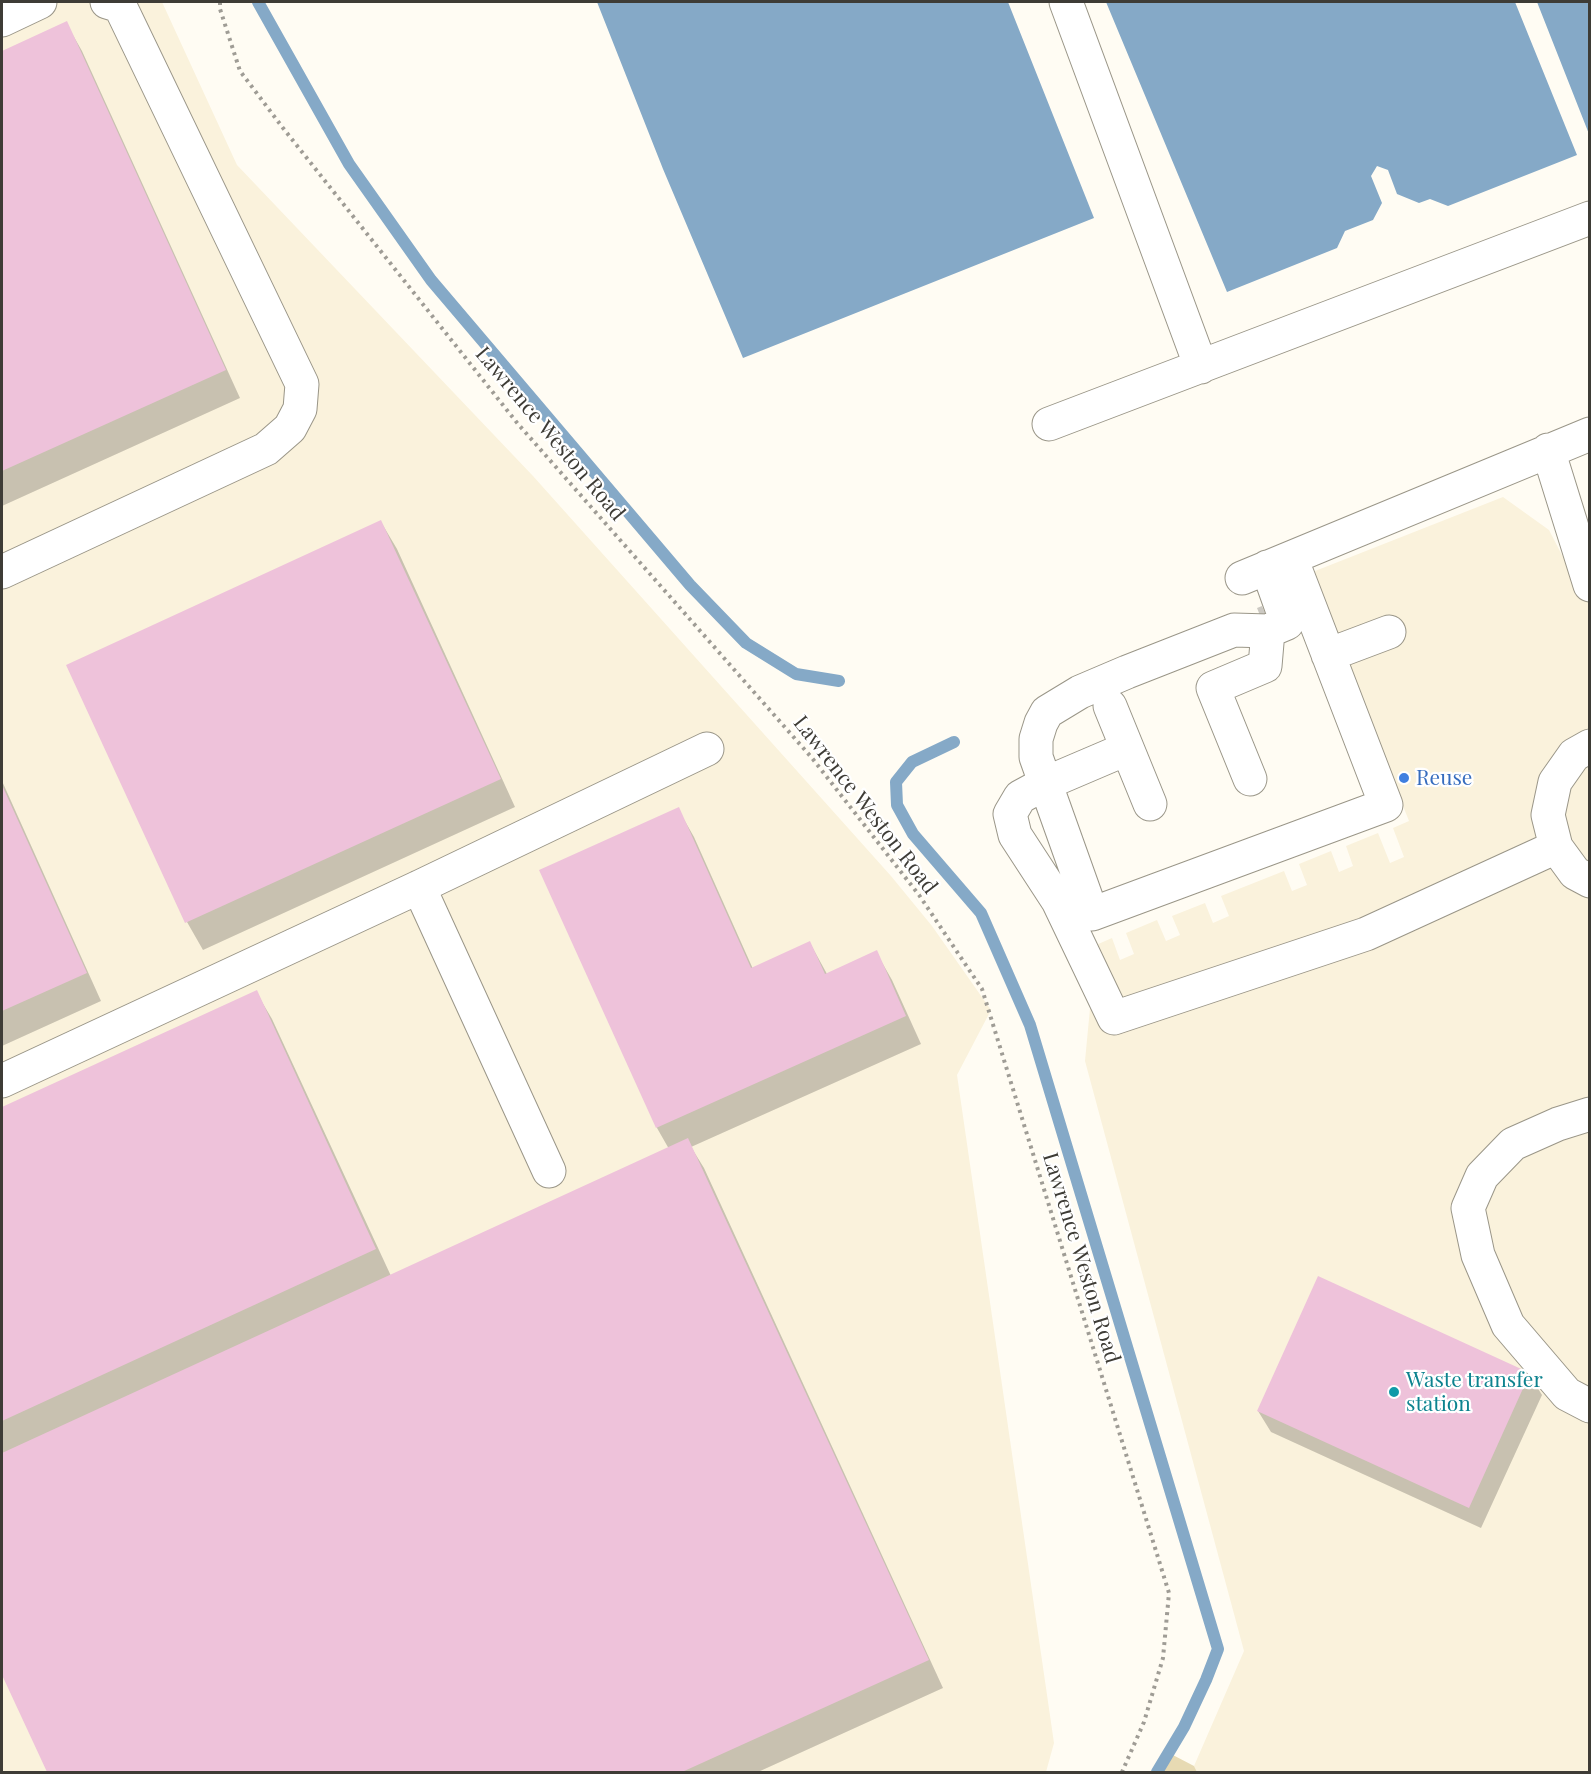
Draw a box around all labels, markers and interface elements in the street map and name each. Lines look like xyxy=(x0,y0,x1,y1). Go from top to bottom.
street label: Lawrence Weston Road xyxy=(470,342,630,526)
street label: Lawrence Weston Road xyxy=(788,711,942,899)
place label: Reuse xyxy=(1416,765,1472,791)
marker: Reuse xyxy=(1397,771,1411,785)
street label: Lawrence Weston Road xyxy=(1037,1150,1125,1366)
place label: Waste transfer station xyxy=(1406,1367,1543,1417)
marker: Waste transfer station xyxy=(1387,1385,1401,1399)

